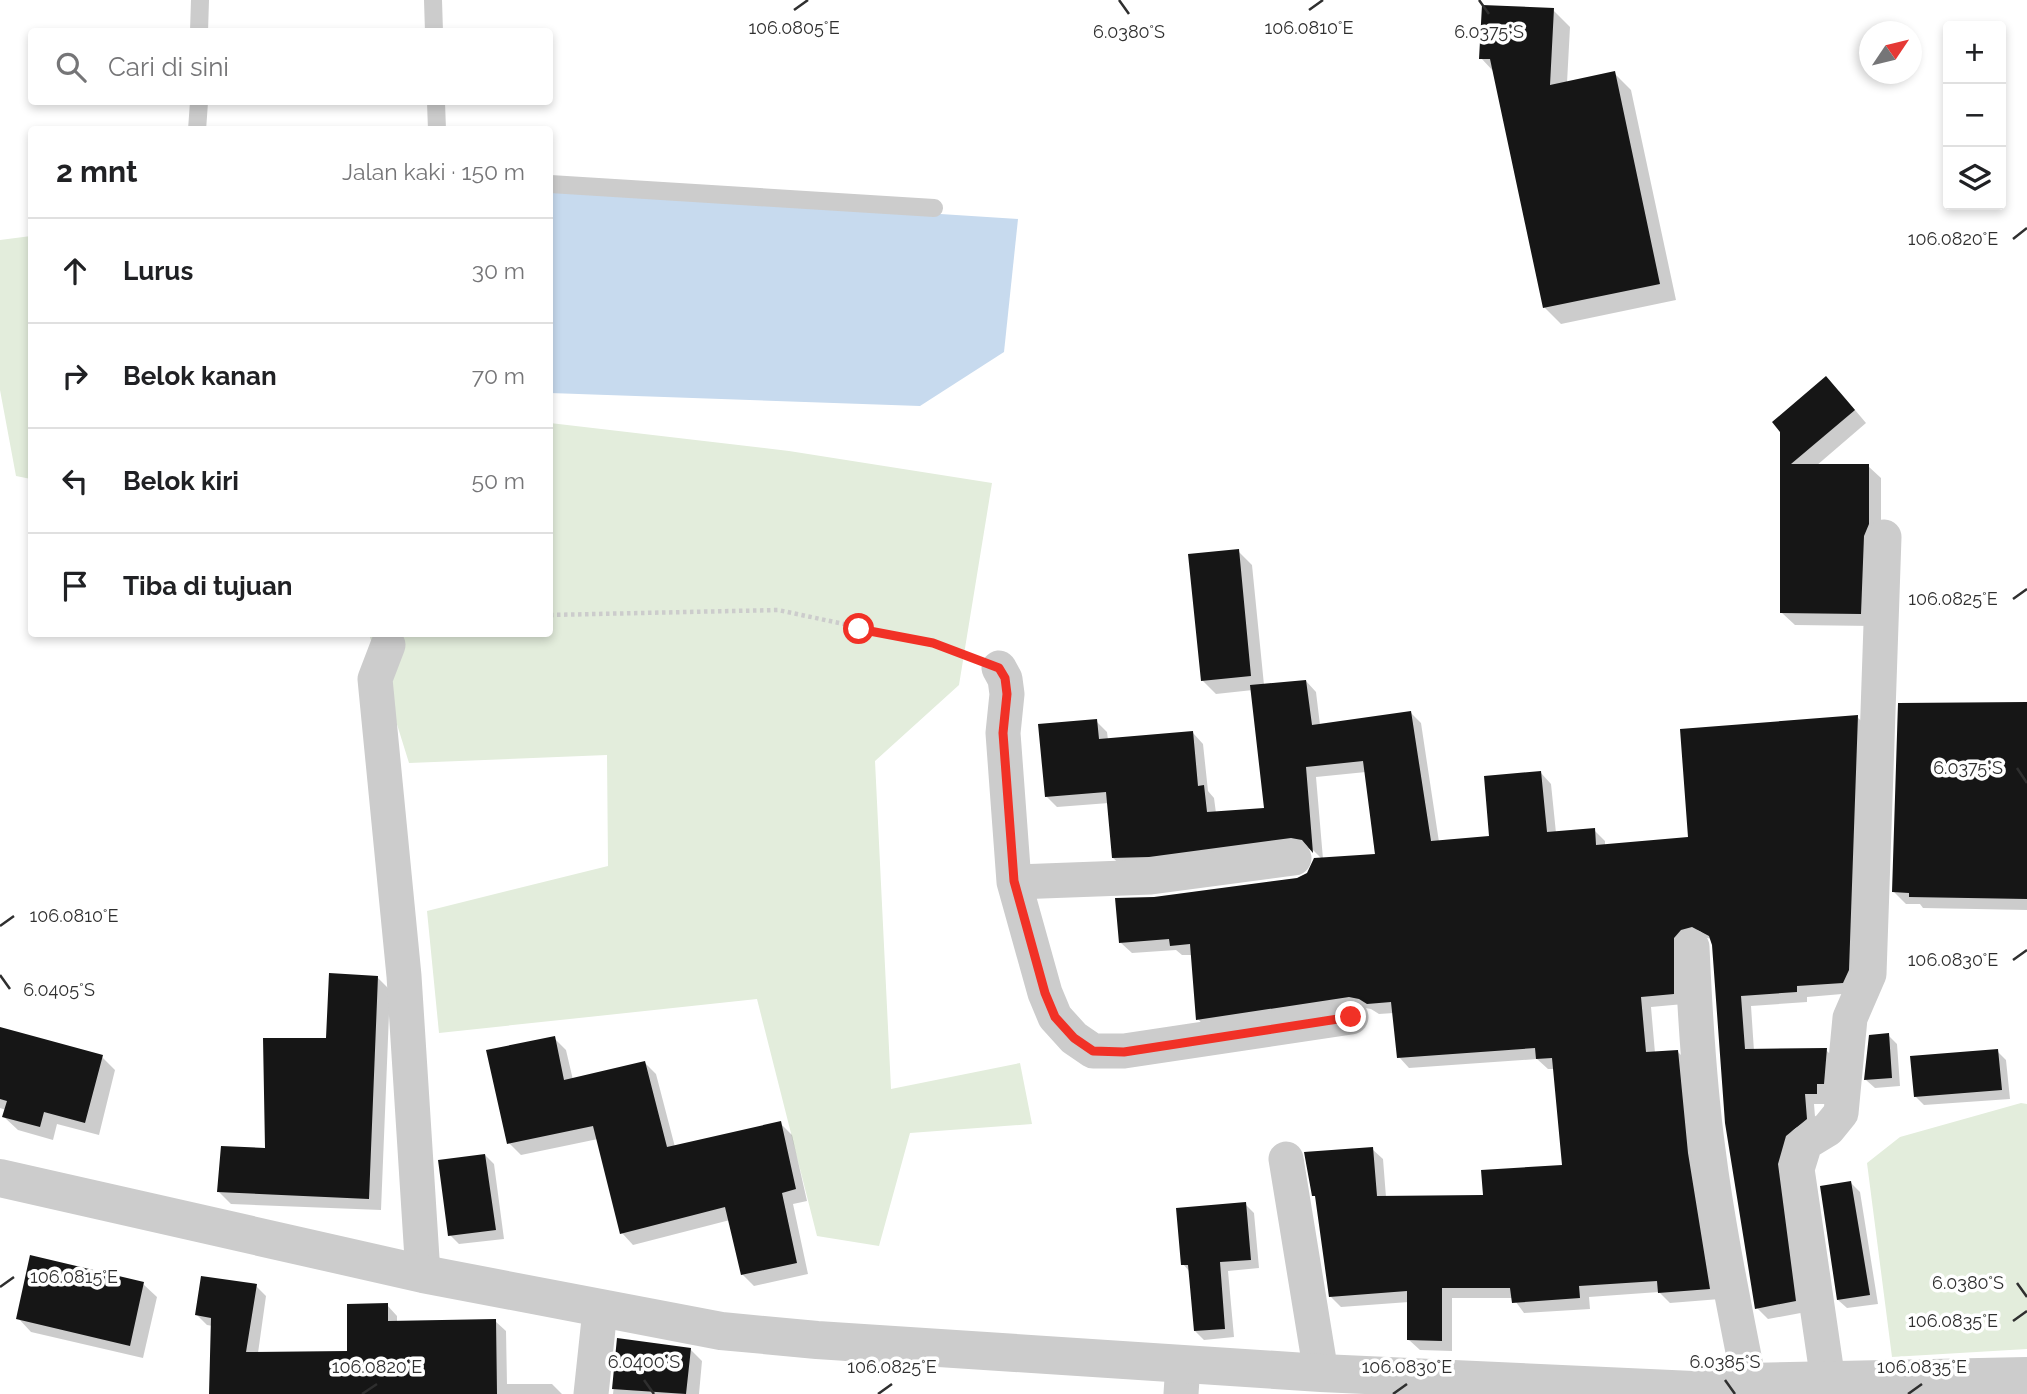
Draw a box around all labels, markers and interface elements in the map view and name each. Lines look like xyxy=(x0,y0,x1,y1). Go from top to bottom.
text: 106.0805°E xyxy=(748,17,840,38)
text: 106.0810°E xyxy=(1265,17,1353,38)
text: 6.0380°S xyxy=(1093,21,1165,42)
text: 6.0375°S xyxy=(1454,21,1524,42)
north arrow xyxy=(1859,21,1922,84)
map controls xyxy=(1943,21,2006,210)
button: + xyxy=(1943,21,2006,84)
search box xyxy=(28,28,553,105)
icon: search xyxy=(52,48,90,86)
text: Cari di sini xyxy=(108,52,229,82)
button: − xyxy=(1943,84,2006,147)
button: layers xyxy=(1943,147,2006,210)
text: 2 mnt xyxy=(56,154,138,189)
text: Jalan kaki · 150 m xyxy=(342,158,525,185)
text: 106.0820°E xyxy=(1908,228,1998,249)
icon: ahead xyxy=(56,252,94,290)
text: Lurus xyxy=(123,256,193,286)
text: 30 m xyxy=(472,257,525,284)
icon: right xyxy=(56,357,94,395)
text: Belok kanan xyxy=(123,361,277,391)
text: 70 m xyxy=(472,362,525,389)
icon: left xyxy=(56,462,94,500)
text: Belok kiri xyxy=(123,466,239,496)
text: 50 m xyxy=(471,467,525,494)
icon: arrive xyxy=(56,567,94,605)
text: Tiba di tujuan xyxy=(123,571,293,601)
text: 106.0825°E xyxy=(1908,588,1998,609)
route start xyxy=(843,613,874,644)
text: 6.0375°S xyxy=(1933,757,2003,778)
text: 106.0810°E xyxy=(30,905,118,926)
text: 106.0830°E xyxy=(1908,949,1998,970)
text: 6.0405°S xyxy=(23,979,95,1000)
route end xyxy=(1335,1001,1366,1032)
text: 106.0815°E xyxy=(30,1266,118,1287)
text: 6.0380°S xyxy=(1932,1272,2004,1293)
text: 106.0835°E xyxy=(1908,1310,1998,1331)
text: 6.0400°S xyxy=(608,1351,680,1372)
text: 6.0385°S xyxy=(1689,1351,1761,1372)
text: 106.0820°E xyxy=(332,1356,422,1377)
text: 106.0825°E xyxy=(847,1356,937,1377)
text: 106.0830°E xyxy=(1362,1356,1452,1377)
text: 106.0835°E xyxy=(1877,1356,1967,1377)

